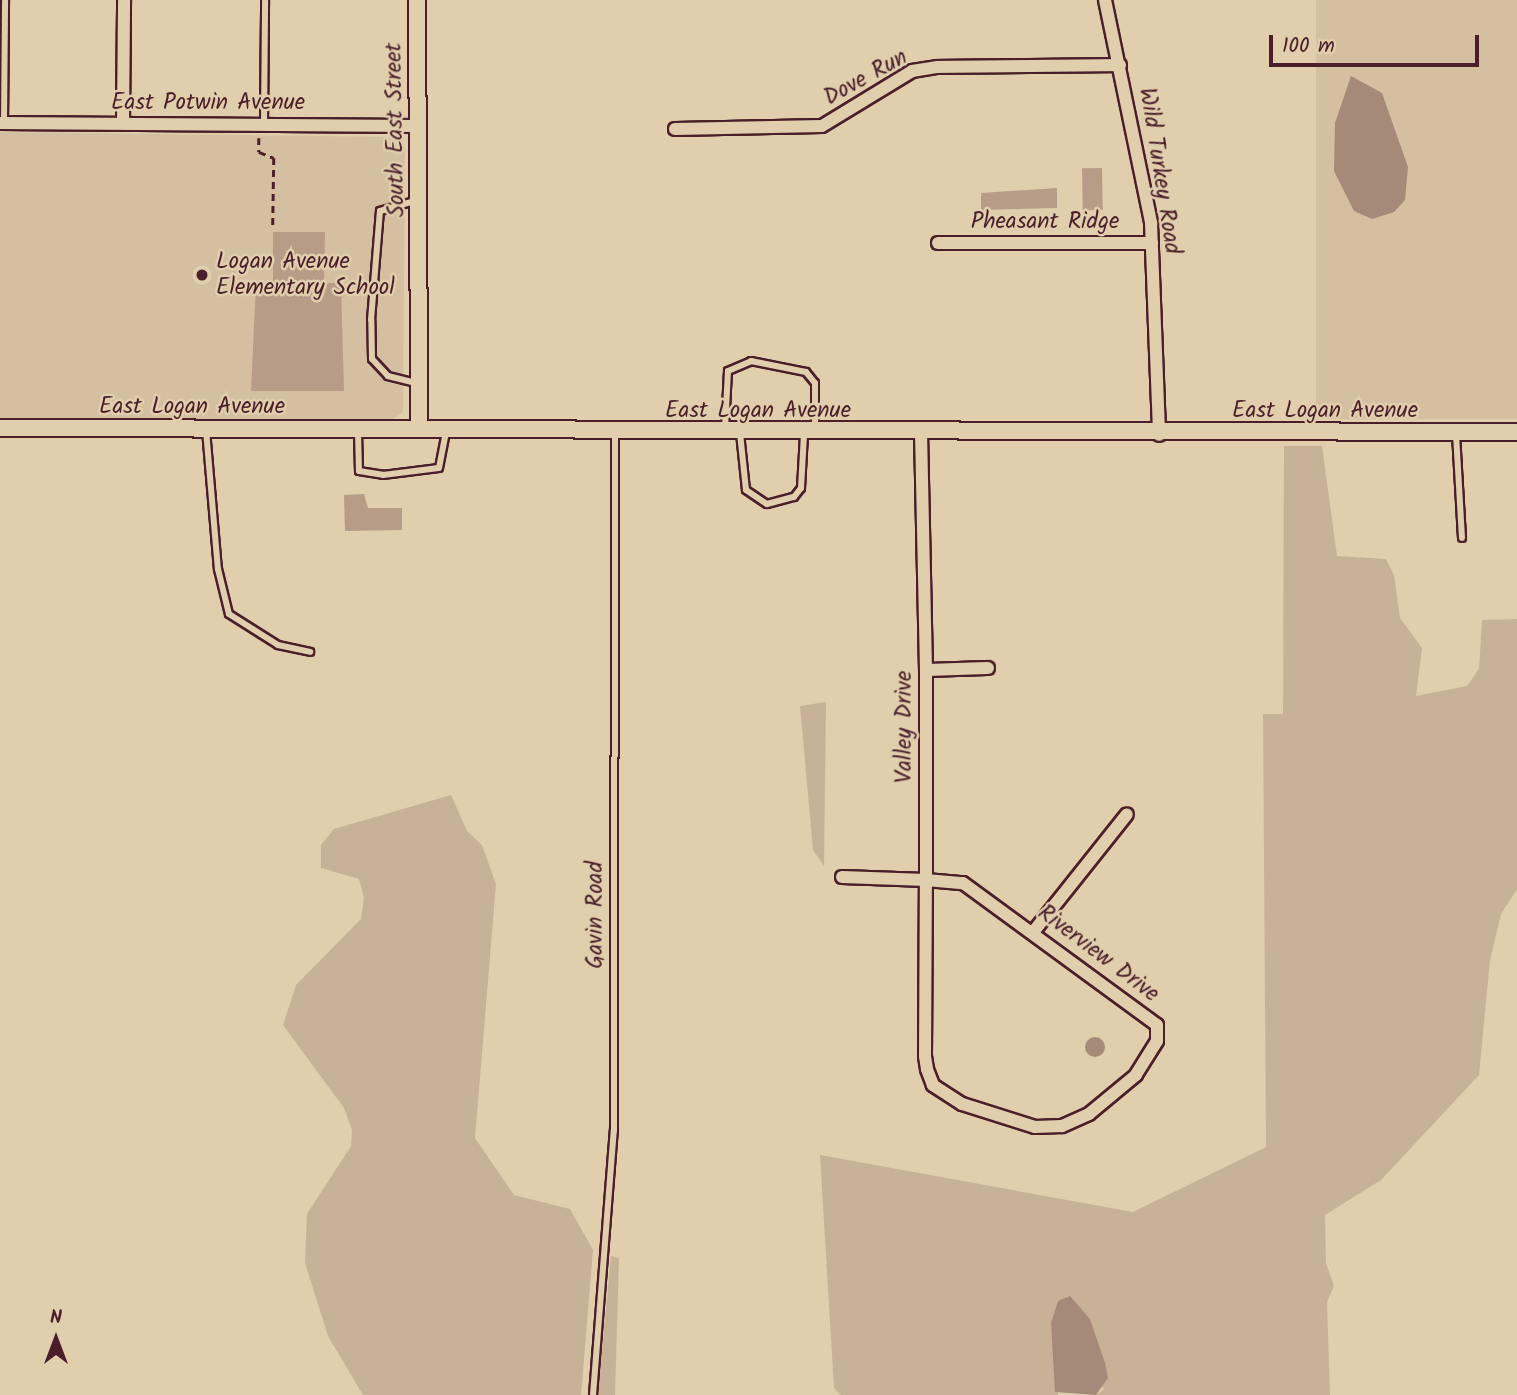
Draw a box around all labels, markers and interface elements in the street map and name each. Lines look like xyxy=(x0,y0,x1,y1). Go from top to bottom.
scale bar xyxy=(1272,21,1482,65)
text: 100 m xyxy=(1282,30,1335,63)
street label: South East Street xyxy=(381,42,411,218)
street label: Dove Run xyxy=(819,44,913,112)
street label: Wild Turkey Road xyxy=(1132,86,1186,256)
street label: East Potwin Avenue xyxy=(111,89,305,117)
street label: Pheasant Ridge xyxy=(971,208,1119,236)
place label: Logan Avenue Elementary School xyxy=(216,248,395,302)
marker: Logan Avenue Elementary School xyxy=(194,267,210,283)
street label: East Logan Avenue xyxy=(99,393,285,421)
street label: East Logan Avenue xyxy=(665,397,851,425)
street label: East Logan Avenue xyxy=(1232,397,1418,425)
street label: Valley Drive xyxy=(891,671,919,783)
street label: Gavin Road xyxy=(582,861,610,969)
street label: Riverview Drive xyxy=(1032,899,1164,1009)
text: N xyxy=(50,1303,62,1333)
north arrow xyxy=(21,1304,91,1374)

